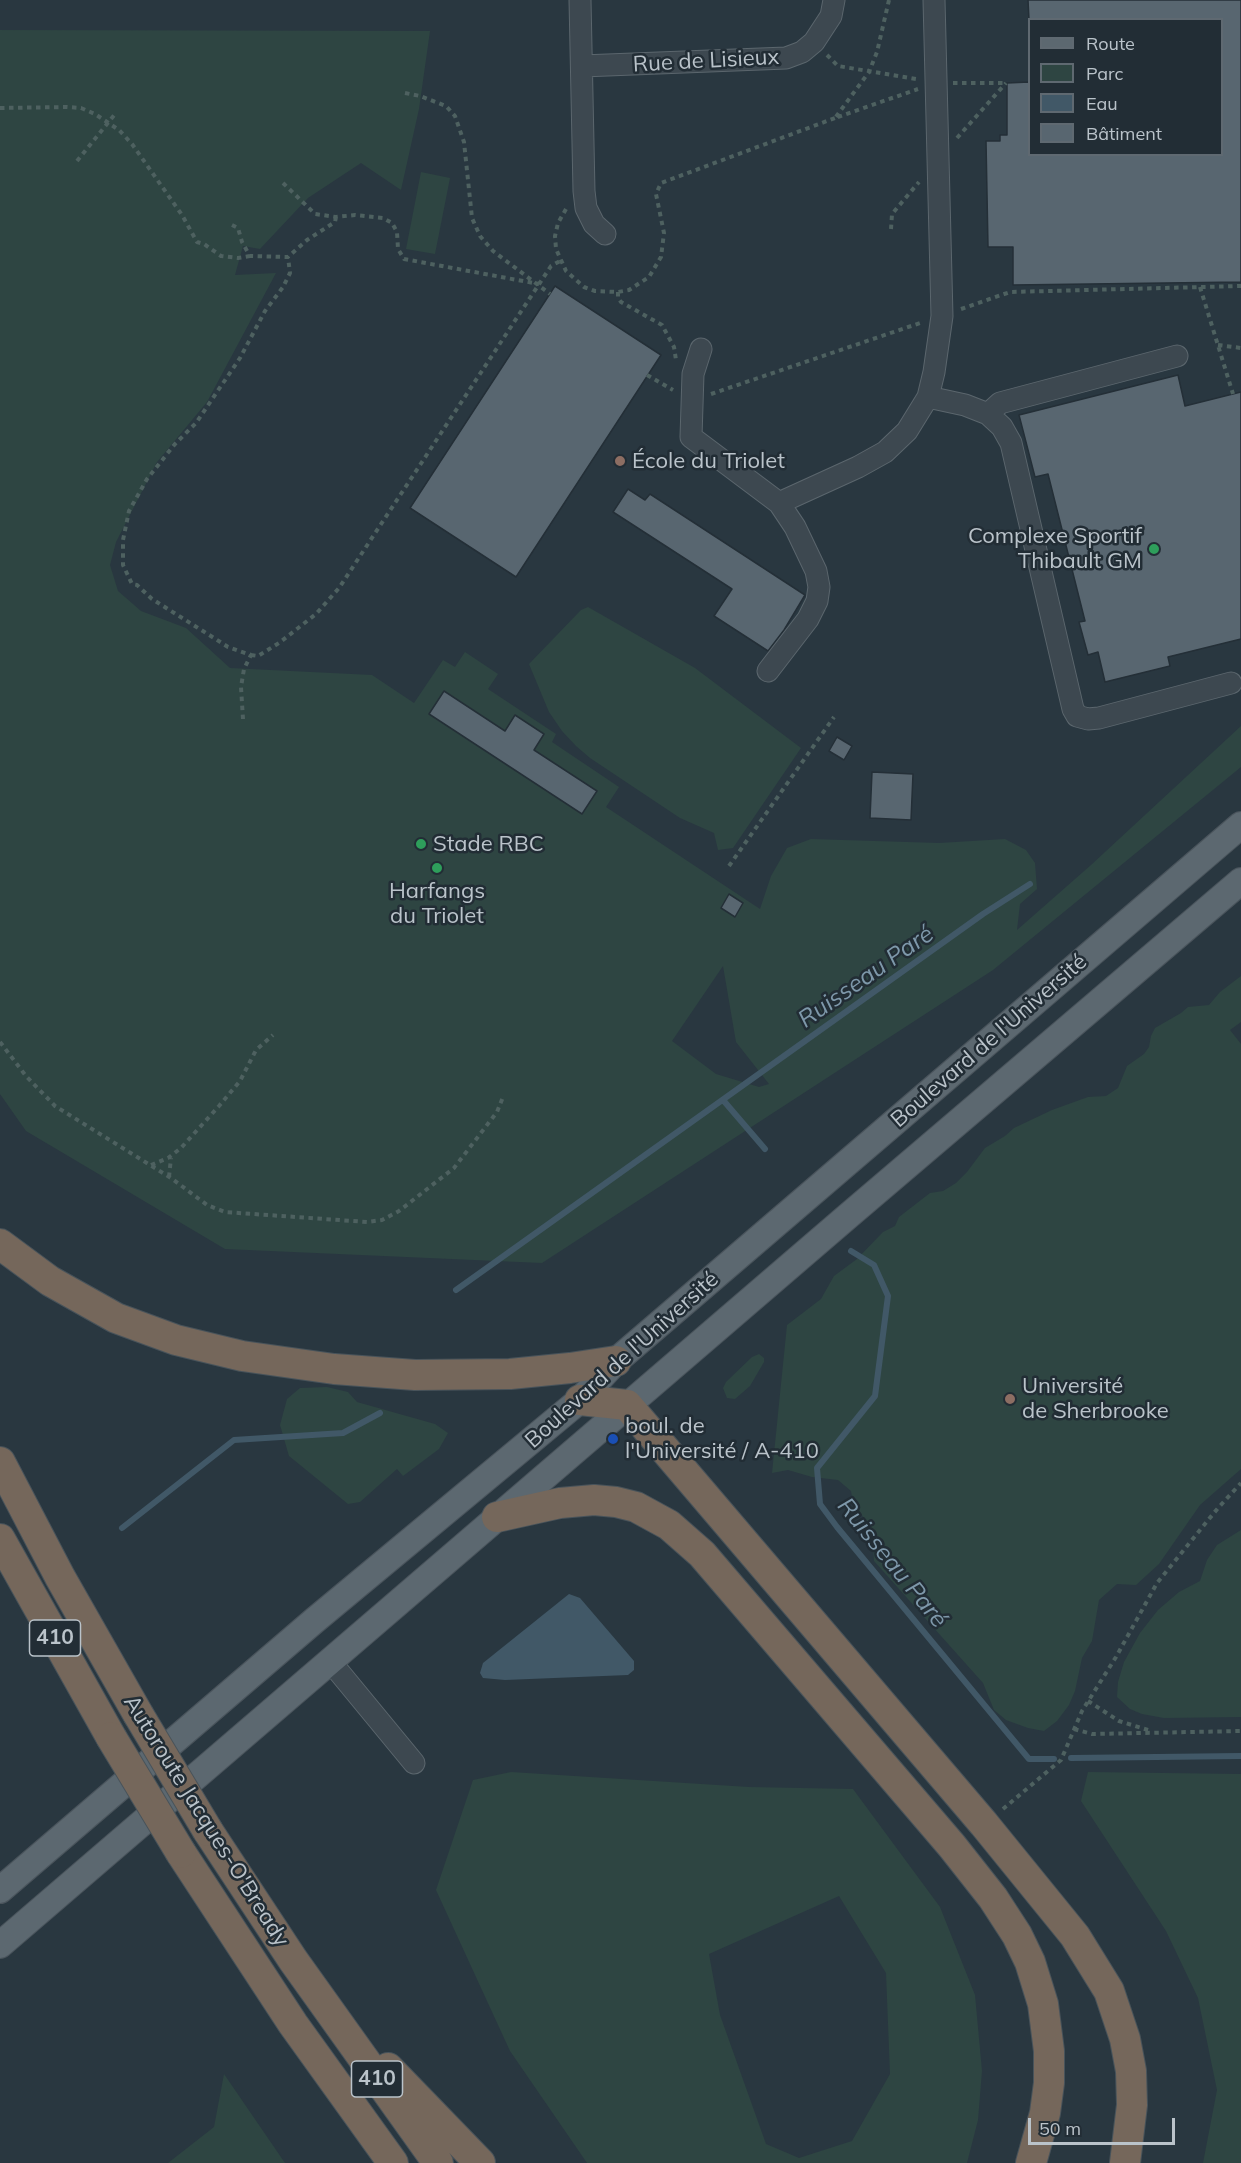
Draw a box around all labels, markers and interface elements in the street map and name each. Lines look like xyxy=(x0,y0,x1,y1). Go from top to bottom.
legend xyxy=(1028,18,1223,156)
text: Route xyxy=(1086,32,1135,55)
street label: Rue de Lisieux xyxy=(632,44,780,78)
text: Parc xyxy=(1086,62,1123,85)
text: Eau xyxy=(1086,92,1118,115)
text: Bâtiment xyxy=(1086,122,1162,145)
place label: École du Triolet xyxy=(632,448,785,474)
marker: École du Triolet xyxy=(613,454,627,468)
place label: Complexe Sportif Thibault GM xyxy=(968,523,1142,574)
marker: Complexe Sportif Thibault GM xyxy=(1147,542,1161,556)
place label: Stade RBC xyxy=(433,831,544,857)
marker: Stade RBC xyxy=(414,837,428,851)
marker: Harfangs du Triolet xyxy=(430,861,444,875)
place label: Harfangs du Triolet xyxy=(389,878,485,930)
water label: Ruisseau Paré xyxy=(793,920,939,1034)
street label: Boulevard de l'Université xyxy=(886,949,1092,1133)
street label: Boulevard de l'Université xyxy=(520,1266,724,1454)
place label: Université de Sherbrooke xyxy=(1022,1373,1169,1424)
marker: Université de Sherbrooke xyxy=(1003,1392,1017,1406)
place label: boul. de l'Université / A-410 xyxy=(625,1413,819,1464)
marker: boul. de l'Université / A-410 xyxy=(606,1432,620,1446)
water label: Ruisseau Paré xyxy=(831,1492,953,1634)
road number: 410 xyxy=(29,1620,80,1656)
street label: Autoroute Jacques-O'Bready xyxy=(118,1690,294,1952)
road number: 410 xyxy=(352,2061,403,2097)
scale bar xyxy=(1031,2106,1178,2144)
text: 50 m xyxy=(1039,2117,1081,2140)

